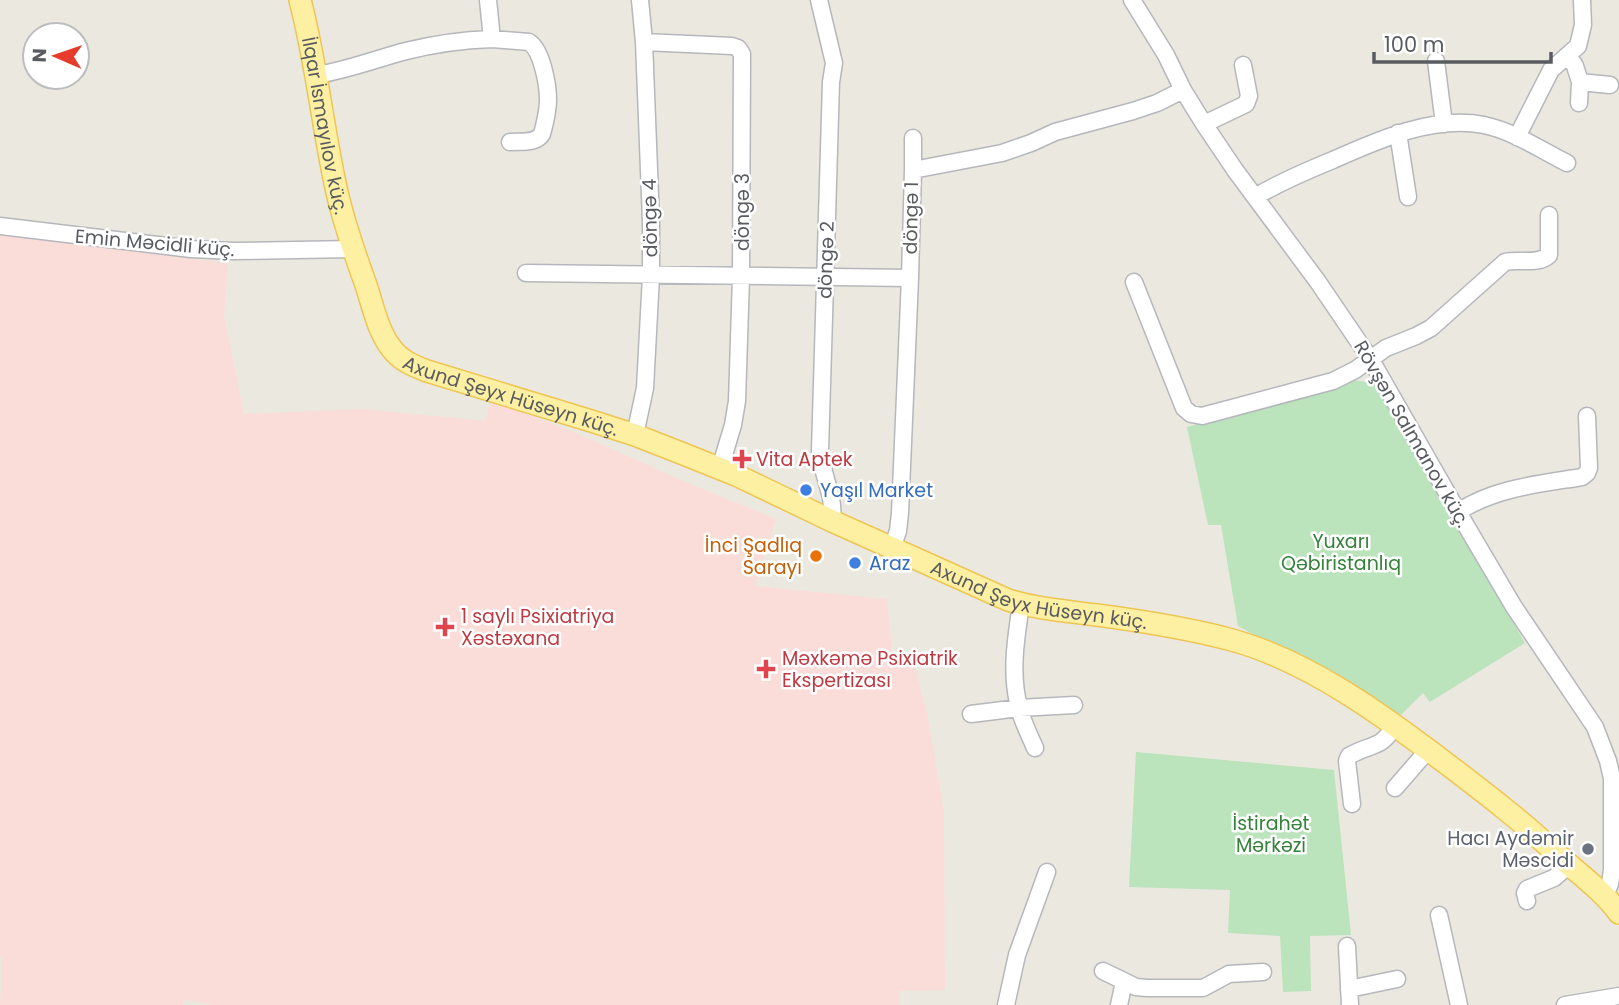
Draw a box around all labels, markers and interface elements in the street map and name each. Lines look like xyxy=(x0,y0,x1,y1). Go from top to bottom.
north arrow xyxy=(21,21,91,91)
scale bar xyxy=(1374,21,1551,65)
text: 100 m xyxy=(1384,30,1444,59)
street label: İlqar İsmayılov küç. xyxy=(295,34,355,217)
text: N xyxy=(26,48,53,63)
street label: döngə 3 xyxy=(729,173,756,251)
street label: döngə 4 xyxy=(636,178,664,258)
street label: döngə 1 xyxy=(897,181,925,255)
street label: döngə 2 xyxy=(811,221,841,299)
street label: Emin Məcidli küç. xyxy=(74,223,236,263)
street label: Rövşən Salmanov küç. xyxy=(1347,335,1477,533)
street label: Axund Şeyx Hüseyn küç. xyxy=(398,349,622,442)
place label: Vita Aptek xyxy=(756,446,853,473)
marker: Vita Aptek xyxy=(734,451,750,467)
place label: Yaşıl Market xyxy=(820,477,933,504)
marker: Yaşıl Market xyxy=(798,482,814,498)
park label: Yuxarı Qəbiristanlıq xyxy=(1281,528,1401,577)
place label: İnci Şadlıq Sarayı xyxy=(705,532,802,581)
marker: İnci Şadlıq Sarayı xyxy=(808,548,824,564)
place label: Araz xyxy=(869,550,910,577)
street label: Axund Şeyx Hüseyn küç. xyxy=(926,554,1149,636)
marker: Araz xyxy=(847,555,863,571)
place label: 1 saylı Psixiatriya Xəstəxana xyxy=(461,603,614,652)
marker: 1 saylı Psixiatriya Xəstəxana xyxy=(435,617,455,637)
place label: Məxkəmə Psixiatrik Ekspertizası xyxy=(782,645,958,694)
marker: Məxkəmə Psixiatrik Ekspertizası xyxy=(756,659,776,679)
park label: İstirahət Mərkəzi xyxy=(1233,810,1310,859)
place label: Hacı Aydəmir Məscidi xyxy=(1447,825,1574,874)
marker: Hacı Aydəmir Məscidi xyxy=(1580,841,1596,857)

